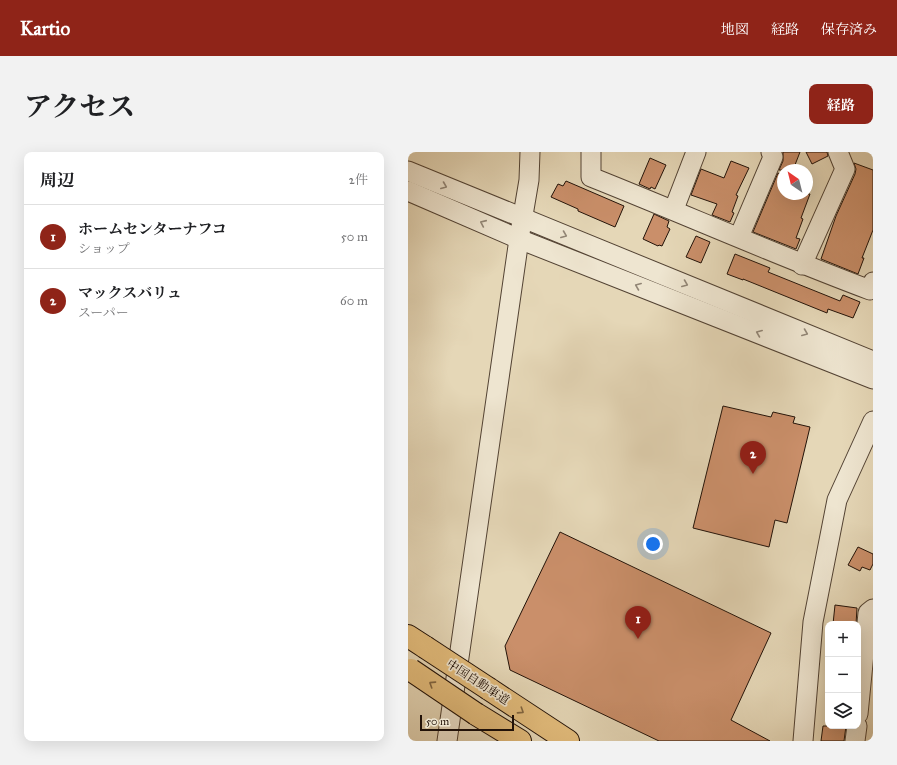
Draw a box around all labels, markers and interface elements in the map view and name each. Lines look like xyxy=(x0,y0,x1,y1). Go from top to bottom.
text: Kartio xyxy=(20,17,70,40)
text: 地図 xyxy=(721,21,749,38)
text: 経路 xyxy=(771,21,799,38)
text: 保存済み xyxy=(821,21,877,38)
button: 経路 xyxy=(809,84,873,124)
text: アクセス xyxy=(24,89,135,124)
north arrow xyxy=(777,164,813,200)
text: 周辺 xyxy=(40,170,74,191)
text: 2件 xyxy=(349,172,368,188)
one-way arrow xyxy=(440,181,447,189)
text: ホームセンターナフコ xyxy=(78,220,227,238)
one-way arrow xyxy=(480,220,488,228)
text: 1 xyxy=(50,229,56,245)
text: 50 m xyxy=(341,229,368,245)
one-way arrow xyxy=(561,231,568,239)
text: ショップ xyxy=(78,241,130,257)
one-way arrow xyxy=(681,280,688,288)
one-way arrow xyxy=(634,282,641,290)
text: マックスバリュ xyxy=(78,284,182,302)
text: 2 xyxy=(50,293,56,309)
text: 60 m xyxy=(340,293,368,309)
text: スーパー xyxy=(78,305,129,321)
one-way arrow xyxy=(801,329,808,337)
one-way arrow xyxy=(755,330,762,338)
pin: 2 xyxy=(740,441,766,474)
your location xyxy=(643,534,663,554)
pin: 1 xyxy=(625,606,651,639)
map controls xyxy=(825,621,861,729)
button: + xyxy=(825,621,861,657)
street label: 中国自動車道 xyxy=(444,657,512,707)
button: − xyxy=(825,657,861,693)
one-way arrow xyxy=(429,682,436,689)
button: layers xyxy=(825,693,861,729)
one-way arrow xyxy=(517,706,524,713)
scale bar xyxy=(420,713,514,732)
text: 50 m xyxy=(426,715,449,728)

